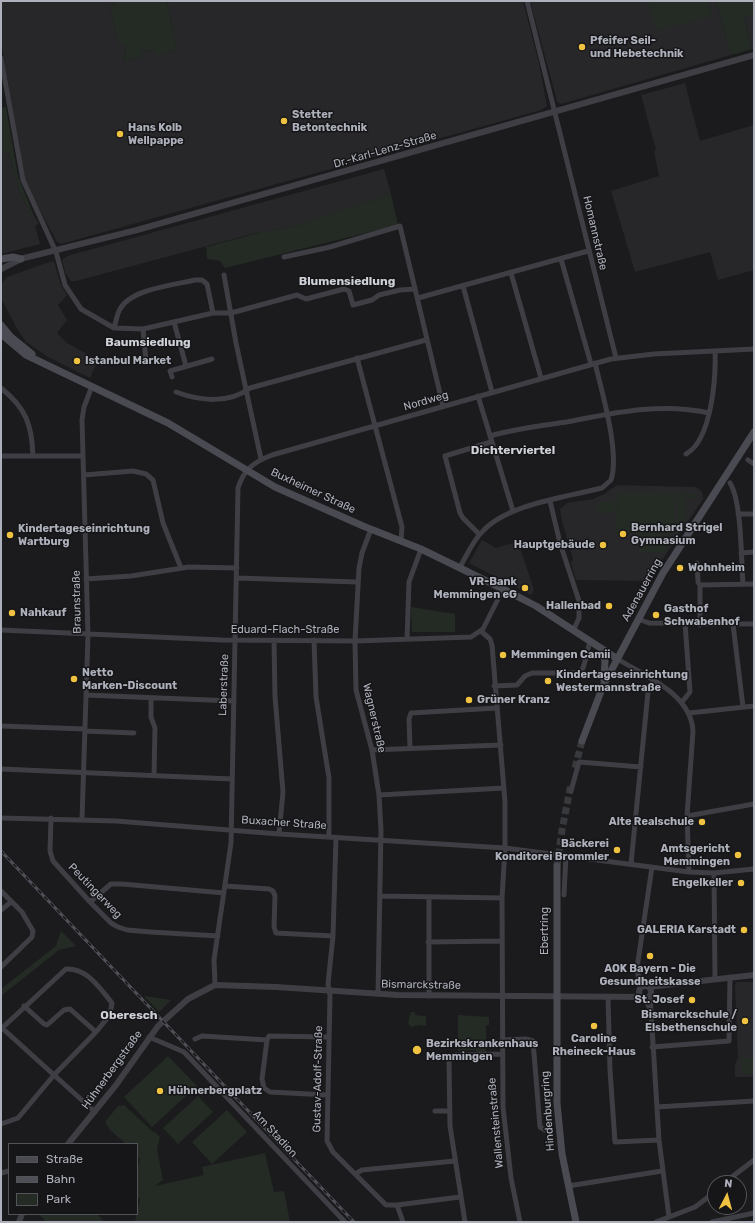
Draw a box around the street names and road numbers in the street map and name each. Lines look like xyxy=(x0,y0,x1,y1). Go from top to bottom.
street label: Dr.-Karl-Lenz-Straße xyxy=(332,129,438,171)
street label: Homannstraße xyxy=(580,194,610,272)
street label: Nordweg xyxy=(402,388,450,414)
street label: Buxheimer Straße xyxy=(268,466,358,516)
street label: Adenauerring xyxy=(619,556,665,624)
street label: Braunstraße xyxy=(70,570,84,634)
street label: Eduard-Flach-Straße xyxy=(231,623,339,637)
street label: Laberstraße xyxy=(216,654,232,716)
street label: Wagnerstraße xyxy=(360,682,388,754)
street label: Buxacher Straße xyxy=(241,813,327,833)
street label: Peutingerweg xyxy=(65,861,125,921)
street label: Ebertring xyxy=(538,907,552,955)
street label: Bismarckstraße xyxy=(381,978,461,992)
street label: Gustav-Adolf-Straße xyxy=(310,1026,326,1132)
street label: Hühnerbergstraße xyxy=(79,1028,145,1112)
street label: Hindenburgring xyxy=(539,1070,557,1152)
street label: Wallensteinstraße xyxy=(485,1077,507,1169)
street label: Am Stadion xyxy=(250,1108,300,1160)

